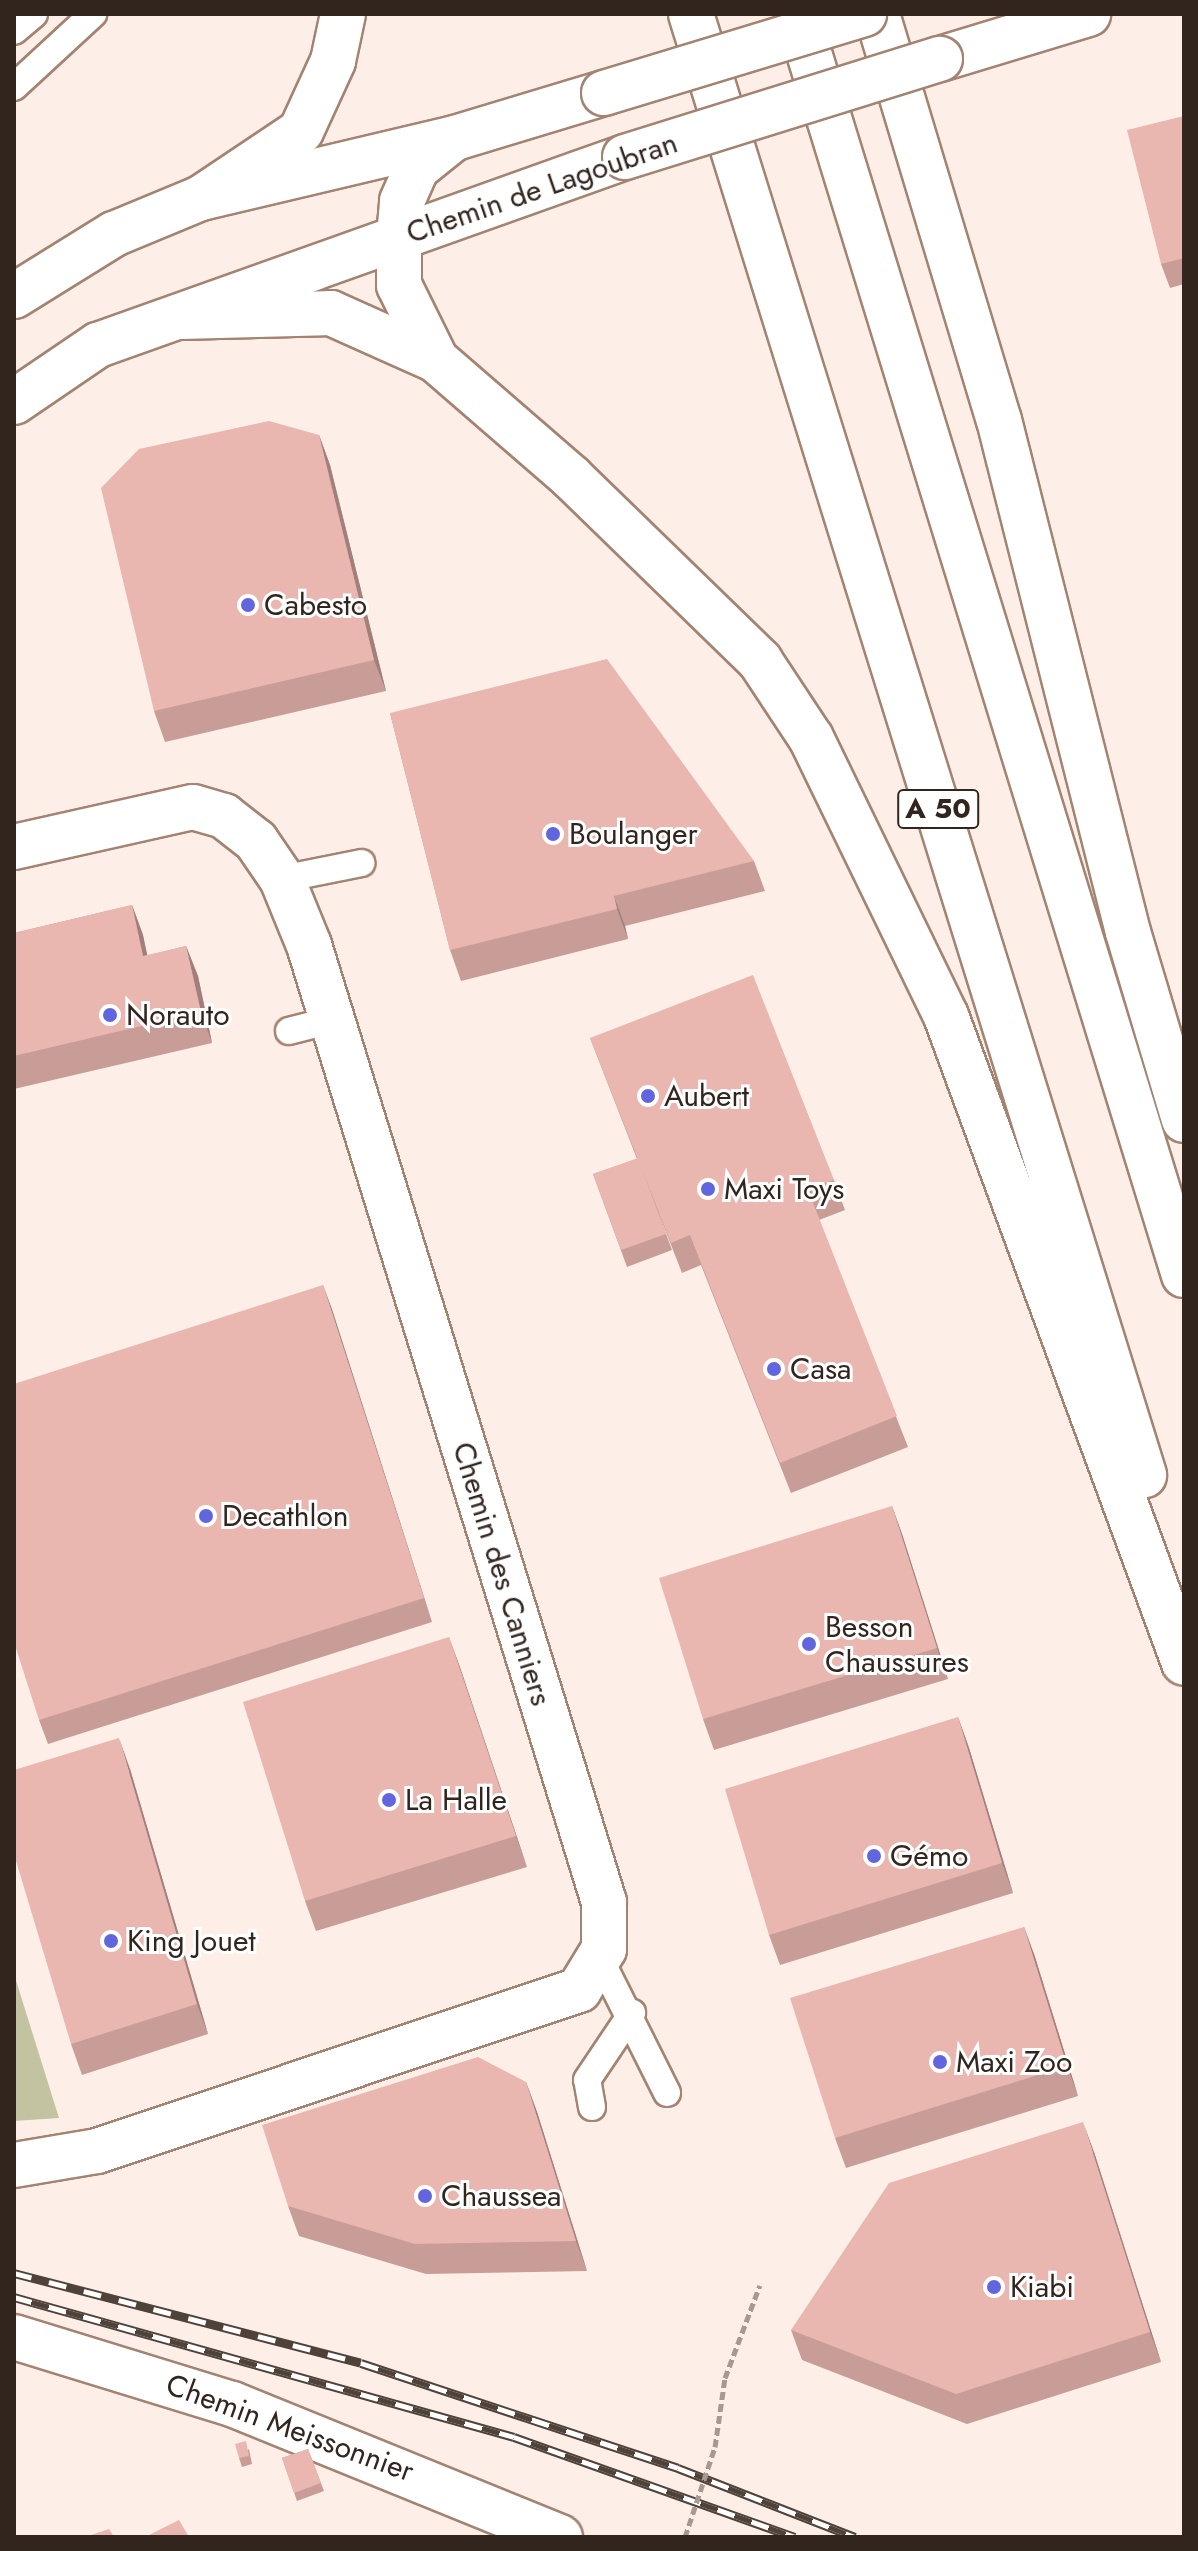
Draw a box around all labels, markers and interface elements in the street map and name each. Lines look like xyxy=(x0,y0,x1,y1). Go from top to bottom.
street label: Chemin de Lagoubran xyxy=(402,125,682,251)
place label: Cabesto xyxy=(264,587,367,623)
marker: Cabesto xyxy=(239,596,257,614)
road number: A 50 xyxy=(896,785,980,833)
place label: Boulanger xyxy=(569,816,698,852)
marker: Boulanger xyxy=(544,825,562,843)
place label: Norauto xyxy=(126,997,230,1033)
marker: Norauto xyxy=(101,1006,119,1024)
place label: Aubert xyxy=(664,1078,749,1114)
marker: Aubert xyxy=(639,1087,657,1105)
place label: Maxi Toys xyxy=(724,1171,844,1207)
marker: Maxi Toys xyxy=(699,1180,717,1198)
place label: Casa xyxy=(790,1351,851,1387)
marker: Casa xyxy=(765,1360,783,1378)
street label: Chemin des Canniers xyxy=(445,1438,559,1710)
place label: Decathlon xyxy=(222,1498,349,1534)
marker: Decathlon xyxy=(197,1507,215,1525)
place label: Besson Chaussures xyxy=(825,1609,969,1680)
marker: Besson Chaussures xyxy=(800,1635,818,1653)
place label: La Halle xyxy=(405,1782,507,1818)
marker: La Halle xyxy=(380,1791,398,1809)
place label: Gémo xyxy=(890,1838,968,1874)
marker: Gémo xyxy=(865,1847,883,1865)
place label: King Jouet xyxy=(127,1923,256,1959)
marker: King Jouet xyxy=(102,1932,120,1950)
place label: Maxi Zoo xyxy=(956,2044,1072,2080)
marker: Maxi Zoo xyxy=(931,2053,949,2071)
place label: Chaussea xyxy=(441,2178,562,2214)
marker: Chaussea xyxy=(416,2187,434,2205)
place label: Kiabi xyxy=(1010,2269,1074,2305)
marker: Kiabi xyxy=(985,2278,1003,2296)
street label: Chemin Meissonnier xyxy=(161,2366,419,2490)

